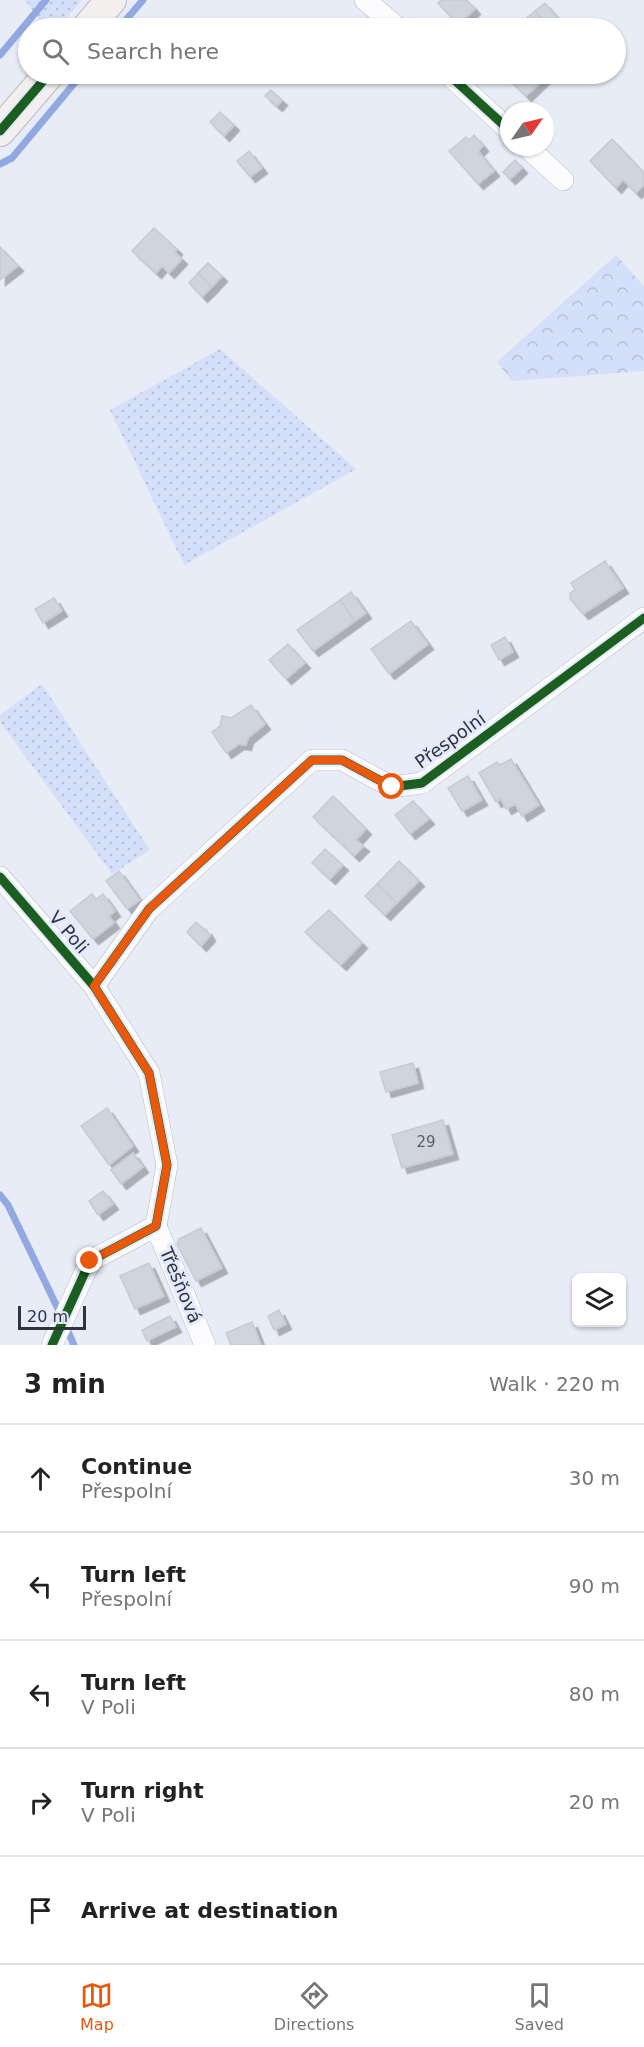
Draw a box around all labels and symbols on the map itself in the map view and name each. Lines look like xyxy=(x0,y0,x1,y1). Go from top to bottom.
north arrow xyxy=(500,102,554,156)
street label: Přespolní xyxy=(411,707,490,773)
route start xyxy=(378,773,404,799)
street label: V Poli xyxy=(45,907,93,957)
house number: 29 xyxy=(416,1133,436,1151)
street label: Třešňová xyxy=(155,1243,206,1326)
route end xyxy=(76,1247,102,1273)
scale bar xyxy=(18,1303,86,1330)

